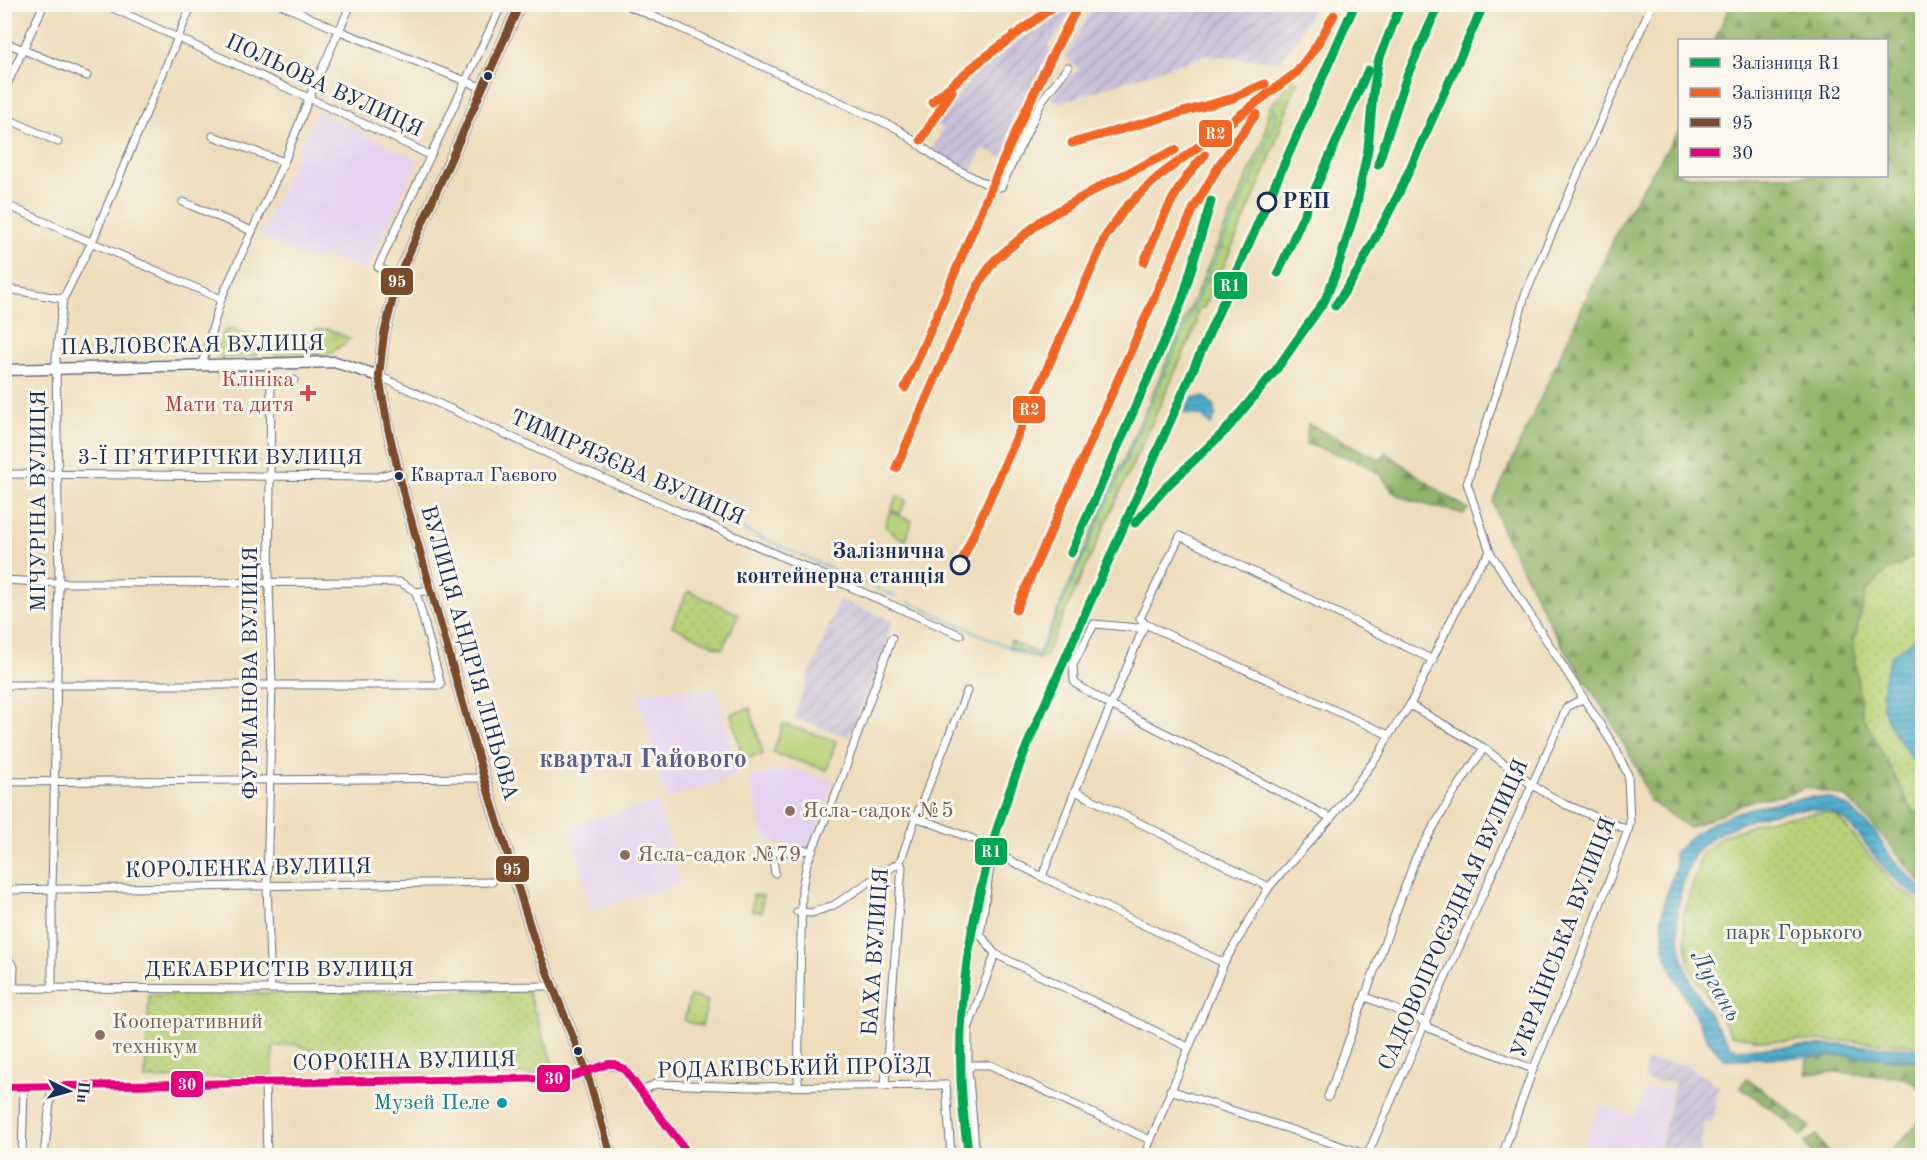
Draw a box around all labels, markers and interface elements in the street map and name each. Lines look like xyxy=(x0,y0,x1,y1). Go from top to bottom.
street label: ПОЛЬОВА ВУЛИЦЯ xyxy=(222,31,426,141)
legend xyxy=(1678,39,1888,177)
text: Залізниця R1 xyxy=(1732,55,1841,73)
unlabelled marker xyxy=(482,70,494,82)
text: Залізниця R2 xyxy=(1732,85,1841,103)
text: 95 xyxy=(1732,115,1753,133)
line badge: R2 xyxy=(1198,119,1233,148)
text: R2 xyxy=(1205,127,1225,143)
text: 30 xyxy=(1732,145,1753,163)
place label: РЕП xyxy=(1282,191,1331,213)
marker: РЕП xyxy=(1257,192,1277,212)
line badge: 95 xyxy=(380,267,414,296)
line badge: R1 xyxy=(1213,271,1248,300)
text: 95 xyxy=(388,275,406,291)
text: R1 xyxy=(1220,279,1240,295)
street label: ПАВЛОВСКАЯ ВУЛИЦЯ xyxy=(60,333,324,359)
place label: Клініка Мати та дитя xyxy=(164,369,294,416)
marker: Клініка Мати та дитя xyxy=(299,384,317,402)
street label: МІЧУРІНА ВУЛИЦЯ xyxy=(28,390,50,612)
line badge: R2 xyxy=(1012,395,1046,424)
text: R2 xyxy=(1019,403,1039,419)
street label: ТИМІРЯЗЄВА ВУЛИЦЯ xyxy=(507,406,747,530)
street label: 3-Ї П’ЯТИРІЧКИ ВУЛИЦЯ xyxy=(78,444,362,469)
place label: Квартал Гаєвого xyxy=(410,466,557,486)
marker: Квартал Гаєвого xyxy=(393,470,405,482)
street label: ВУЛИЦЯ АНДРІЯ ЛІНЬОВА xyxy=(416,503,522,803)
place label: Залізнична контейнерна станція xyxy=(736,541,945,588)
street label: ФУРМАНОВА ВУЛИЦЯ xyxy=(240,546,262,800)
marker: Залізнична контейнерна станція xyxy=(950,555,970,575)
district label: квартал Гайового xyxy=(539,747,747,773)
street label: САДОВОПРОЄЗДНАЯ ВУЛИЦЯ xyxy=(1375,756,1533,1074)
place label: Ясла-садок №5 xyxy=(802,800,954,822)
marker: Ясла-садок №5 xyxy=(783,804,797,818)
street label: УКРАЇНСЬКА ВУЛИЦЯ xyxy=(1505,814,1620,1061)
line badge: R1 xyxy=(974,837,1008,866)
place label: Ясла-садок №79 xyxy=(637,844,802,866)
text: R1 xyxy=(981,845,1001,861)
marker: Ясла-садок №79 xyxy=(618,848,632,862)
line badge: 95 xyxy=(495,855,530,883)
street label: КОРОЛЕНКА ВУЛИЦЯ xyxy=(124,856,372,882)
text: 95 xyxy=(503,863,521,879)
street label: БАХА ВУЛИЦЯ xyxy=(859,867,893,1037)
park label: парк Горького xyxy=(1726,922,1862,944)
water label: Лугань xyxy=(1685,946,1745,1026)
street label: ДЕКАБРИСТІВ ВУЛИЦЯ xyxy=(144,959,414,981)
place label: Кооперативний технікум xyxy=(112,1011,263,1058)
marker: Кооперативний технікум xyxy=(93,1028,107,1042)
unlabelled marker xyxy=(572,1045,584,1057)
street label: СОРОКІНА ВУЛИЦЯ xyxy=(292,1049,516,1075)
street label: РОДАКІВСЬКИЙ ПРОЇЗД xyxy=(657,1052,931,1082)
north arrow xyxy=(39,1061,99,1121)
line badge: 30 xyxy=(536,1064,571,1093)
line badge: 30 xyxy=(170,1070,204,1098)
text: 30 xyxy=(545,1072,563,1088)
text: 30 xyxy=(178,1078,196,1094)
text: Пн xyxy=(73,1080,91,1104)
place label: Музей Пеле xyxy=(374,1092,490,1114)
marker: Музей Пеле xyxy=(495,1096,509,1110)

